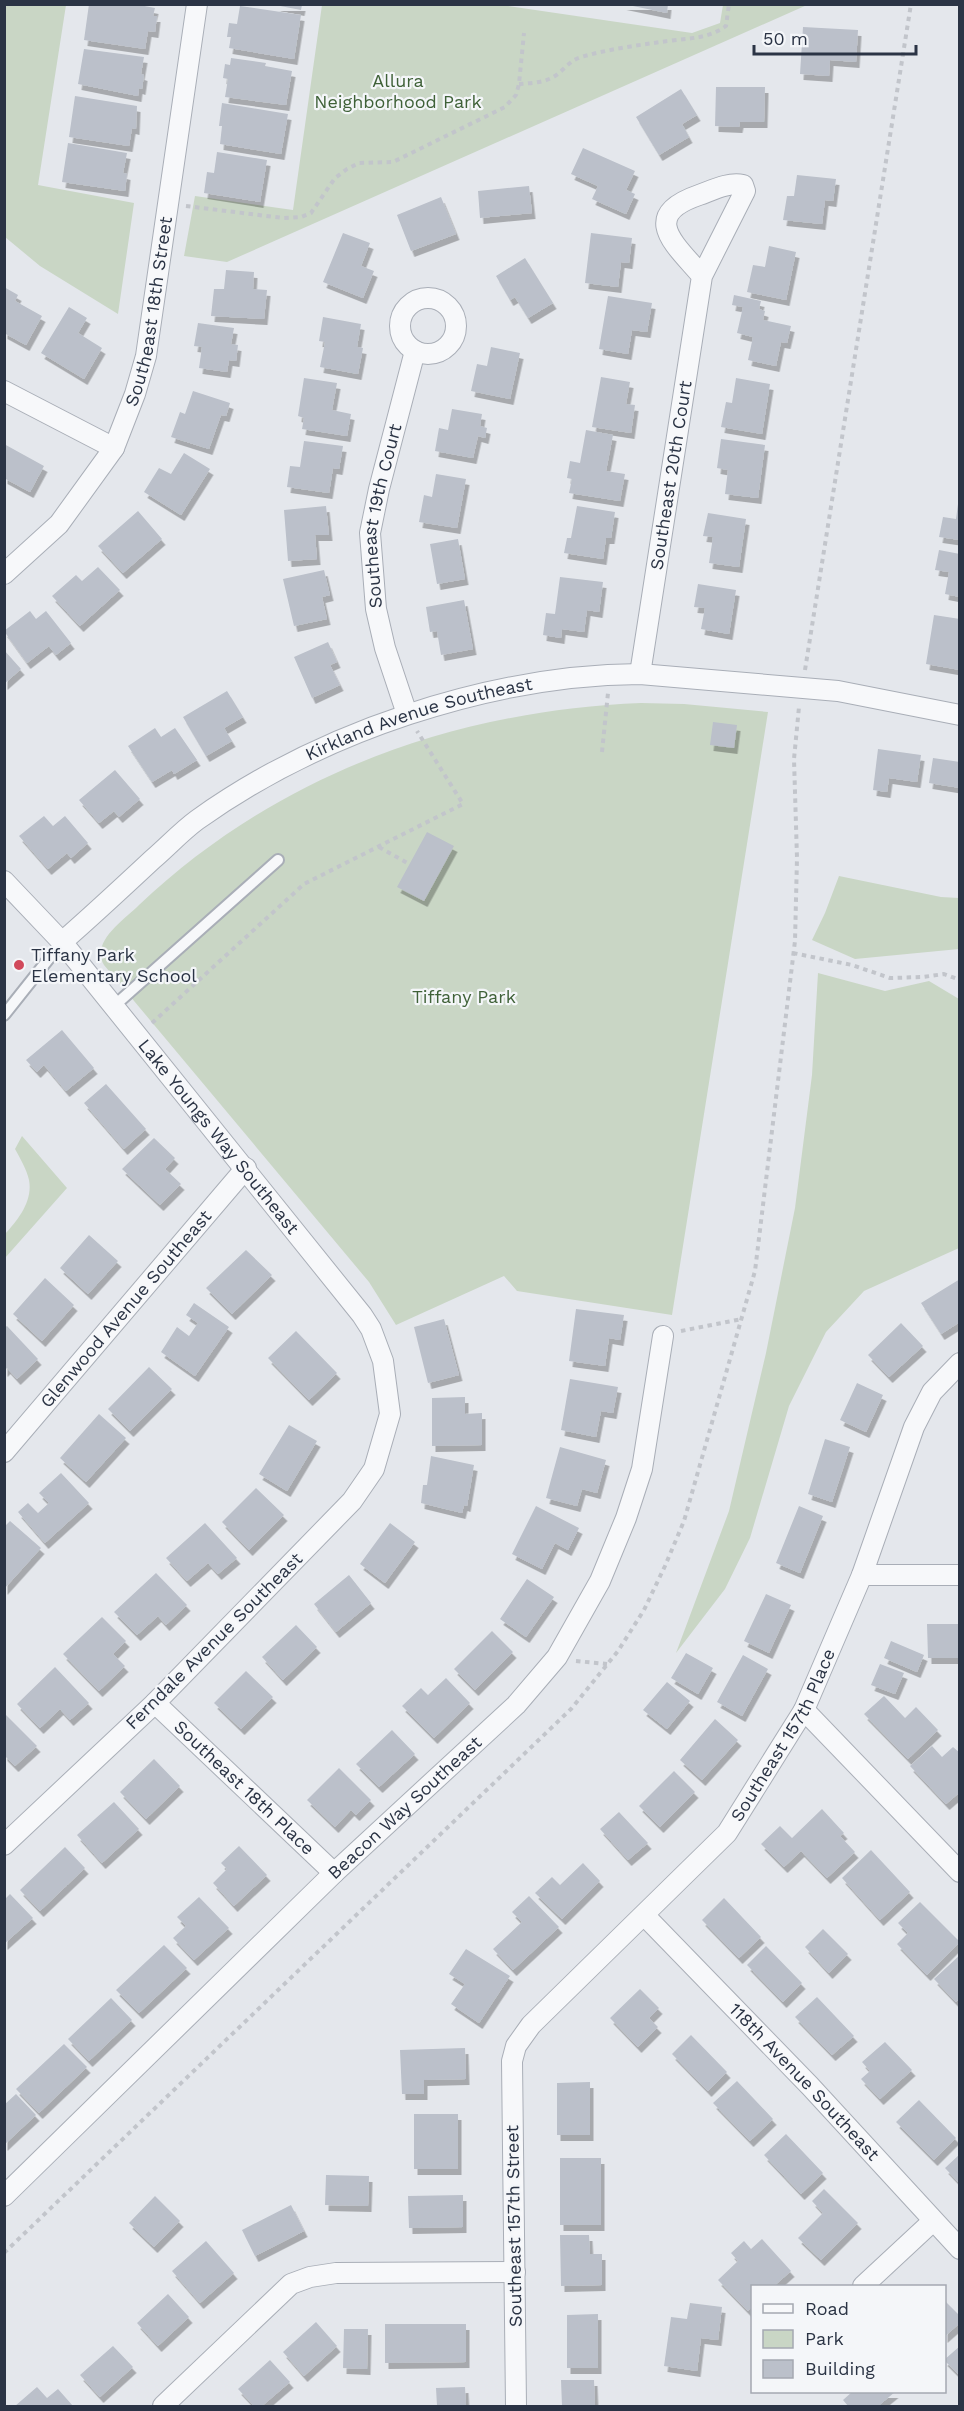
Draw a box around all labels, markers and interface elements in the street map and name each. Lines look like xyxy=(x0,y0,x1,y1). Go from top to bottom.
scale bar xyxy=(754,18,916,56)
text: 50 m xyxy=(763,28,808,49)
park label: Allura Neighborhood Park xyxy=(314,70,482,112)
street label: Southeast 18th Street xyxy=(120,215,176,409)
street label: Southeast 20th Court xyxy=(645,379,696,571)
street label: Southeast 19th Court xyxy=(359,421,406,609)
street label: Kirkland Avenue Southeast xyxy=(302,673,534,765)
place label: Tiffany Park Elementary School xyxy=(31,944,197,986)
marker: Tiffany Park Elementary School xyxy=(12,958,26,972)
park label: Tiffany Park xyxy=(412,986,516,1007)
street label: Lake Youngs Way Southeast xyxy=(134,1034,304,1239)
street label: Glenwood Avenue Southeast xyxy=(36,1205,216,1412)
street label: Ferndale Avenue Southeast xyxy=(121,1548,307,1733)
street label: Southeast 157th Place xyxy=(726,1645,839,1825)
street label: Southeast 18th Place xyxy=(170,1716,319,1859)
street label: Beacon Way Southeast xyxy=(323,1731,486,1883)
street label: 118th Avenue Southeast xyxy=(725,1998,884,2165)
street label: Southeast 157th Street xyxy=(501,2124,526,2327)
legend xyxy=(751,2285,946,2393)
text: Road xyxy=(805,2298,849,2319)
text: Park xyxy=(805,2328,844,2349)
text: Building xyxy=(805,2358,875,2379)

